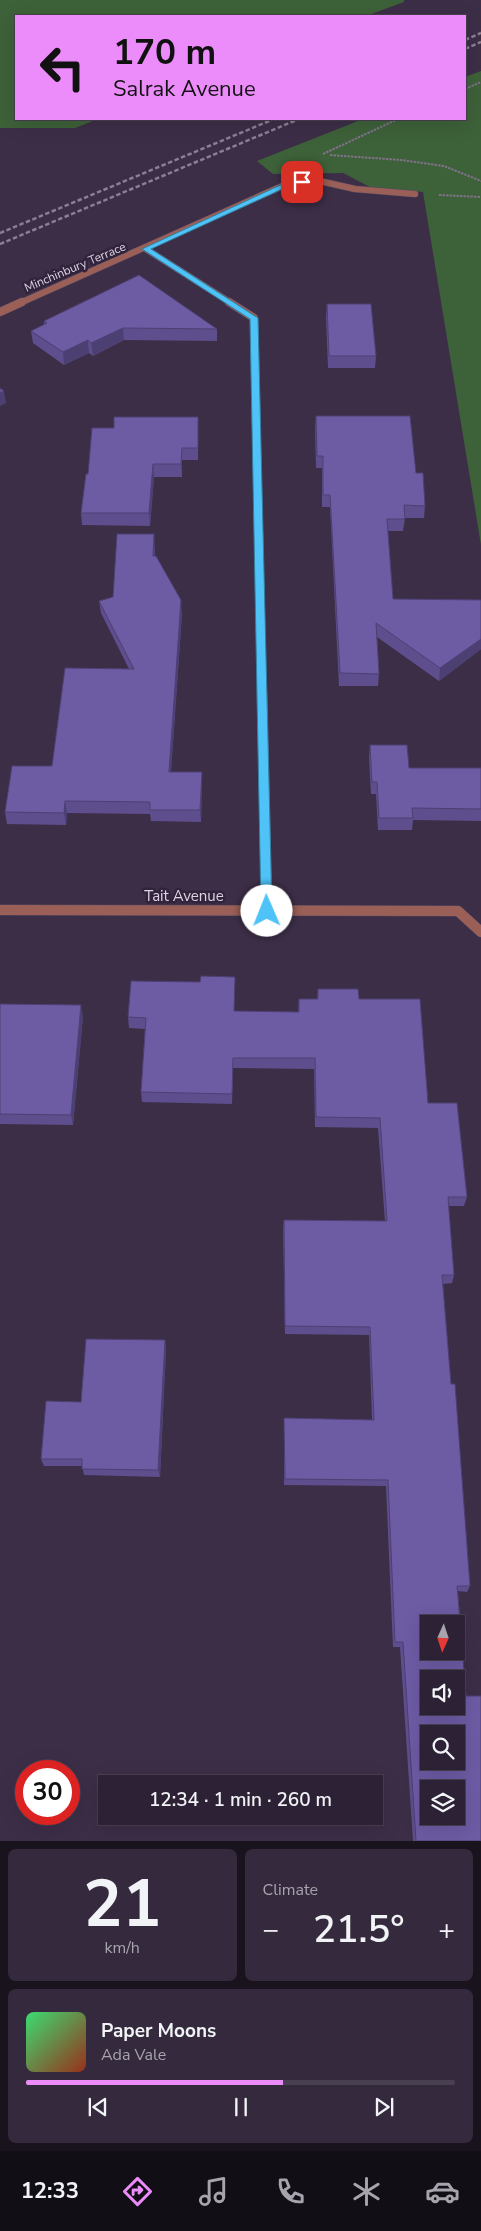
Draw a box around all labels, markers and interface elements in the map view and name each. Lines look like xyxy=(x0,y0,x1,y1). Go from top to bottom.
text: 170 m xyxy=(113,29,216,76)
icon: left xyxy=(30,35,95,100)
text: Salrak Avenue xyxy=(113,74,256,104)
pin xyxy=(281,161,323,203)
icon: arrive xyxy=(288,168,316,196)
street label: Minchinbury Terrace xyxy=(22,238,128,296)
position arrow xyxy=(240,884,292,936)
street label: Tait Avenue xyxy=(144,886,224,906)
north arrow xyxy=(420,1615,465,1660)
map controls xyxy=(420,1615,465,1825)
button: sound xyxy=(420,1670,465,1715)
button: search xyxy=(420,1725,465,1770)
speed limit sign: 30 xyxy=(15,1760,80,1825)
button: layers xyxy=(420,1780,465,1825)
text: 12:34 · 1 min · 260 m xyxy=(149,1787,332,1813)
text: 21 xyxy=(83,1860,161,1949)
text: Climate xyxy=(263,1879,318,1901)
text: 21.5° xyxy=(313,1904,405,1955)
text: − xyxy=(263,1911,279,1949)
text: + xyxy=(438,1911,455,1949)
text: km/h xyxy=(105,1937,140,1959)
text: Paper Moons xyxy=(101,2018,216,2044)
text: Ada Vale xyxy=(101,2044,166,2066)
icon: previous xyxy=(84,2093,112,2121)
icon: pause xyxy=(227,2093,255,2121)
icon: next xyxy=(370,2093,398,2121)
icon: directions xyxy=(120,2174,155,2209)
icon: music xyxy=(196,2174,231,2209)
icon: phone xyxy=(273,2174,308,2209)
icon: climate xyxy=(349,2174,384,2209)
icon: car xyxy=(425,2174,460,2209)
text: 12:33 xyxy=(21,2176,79,2206)

